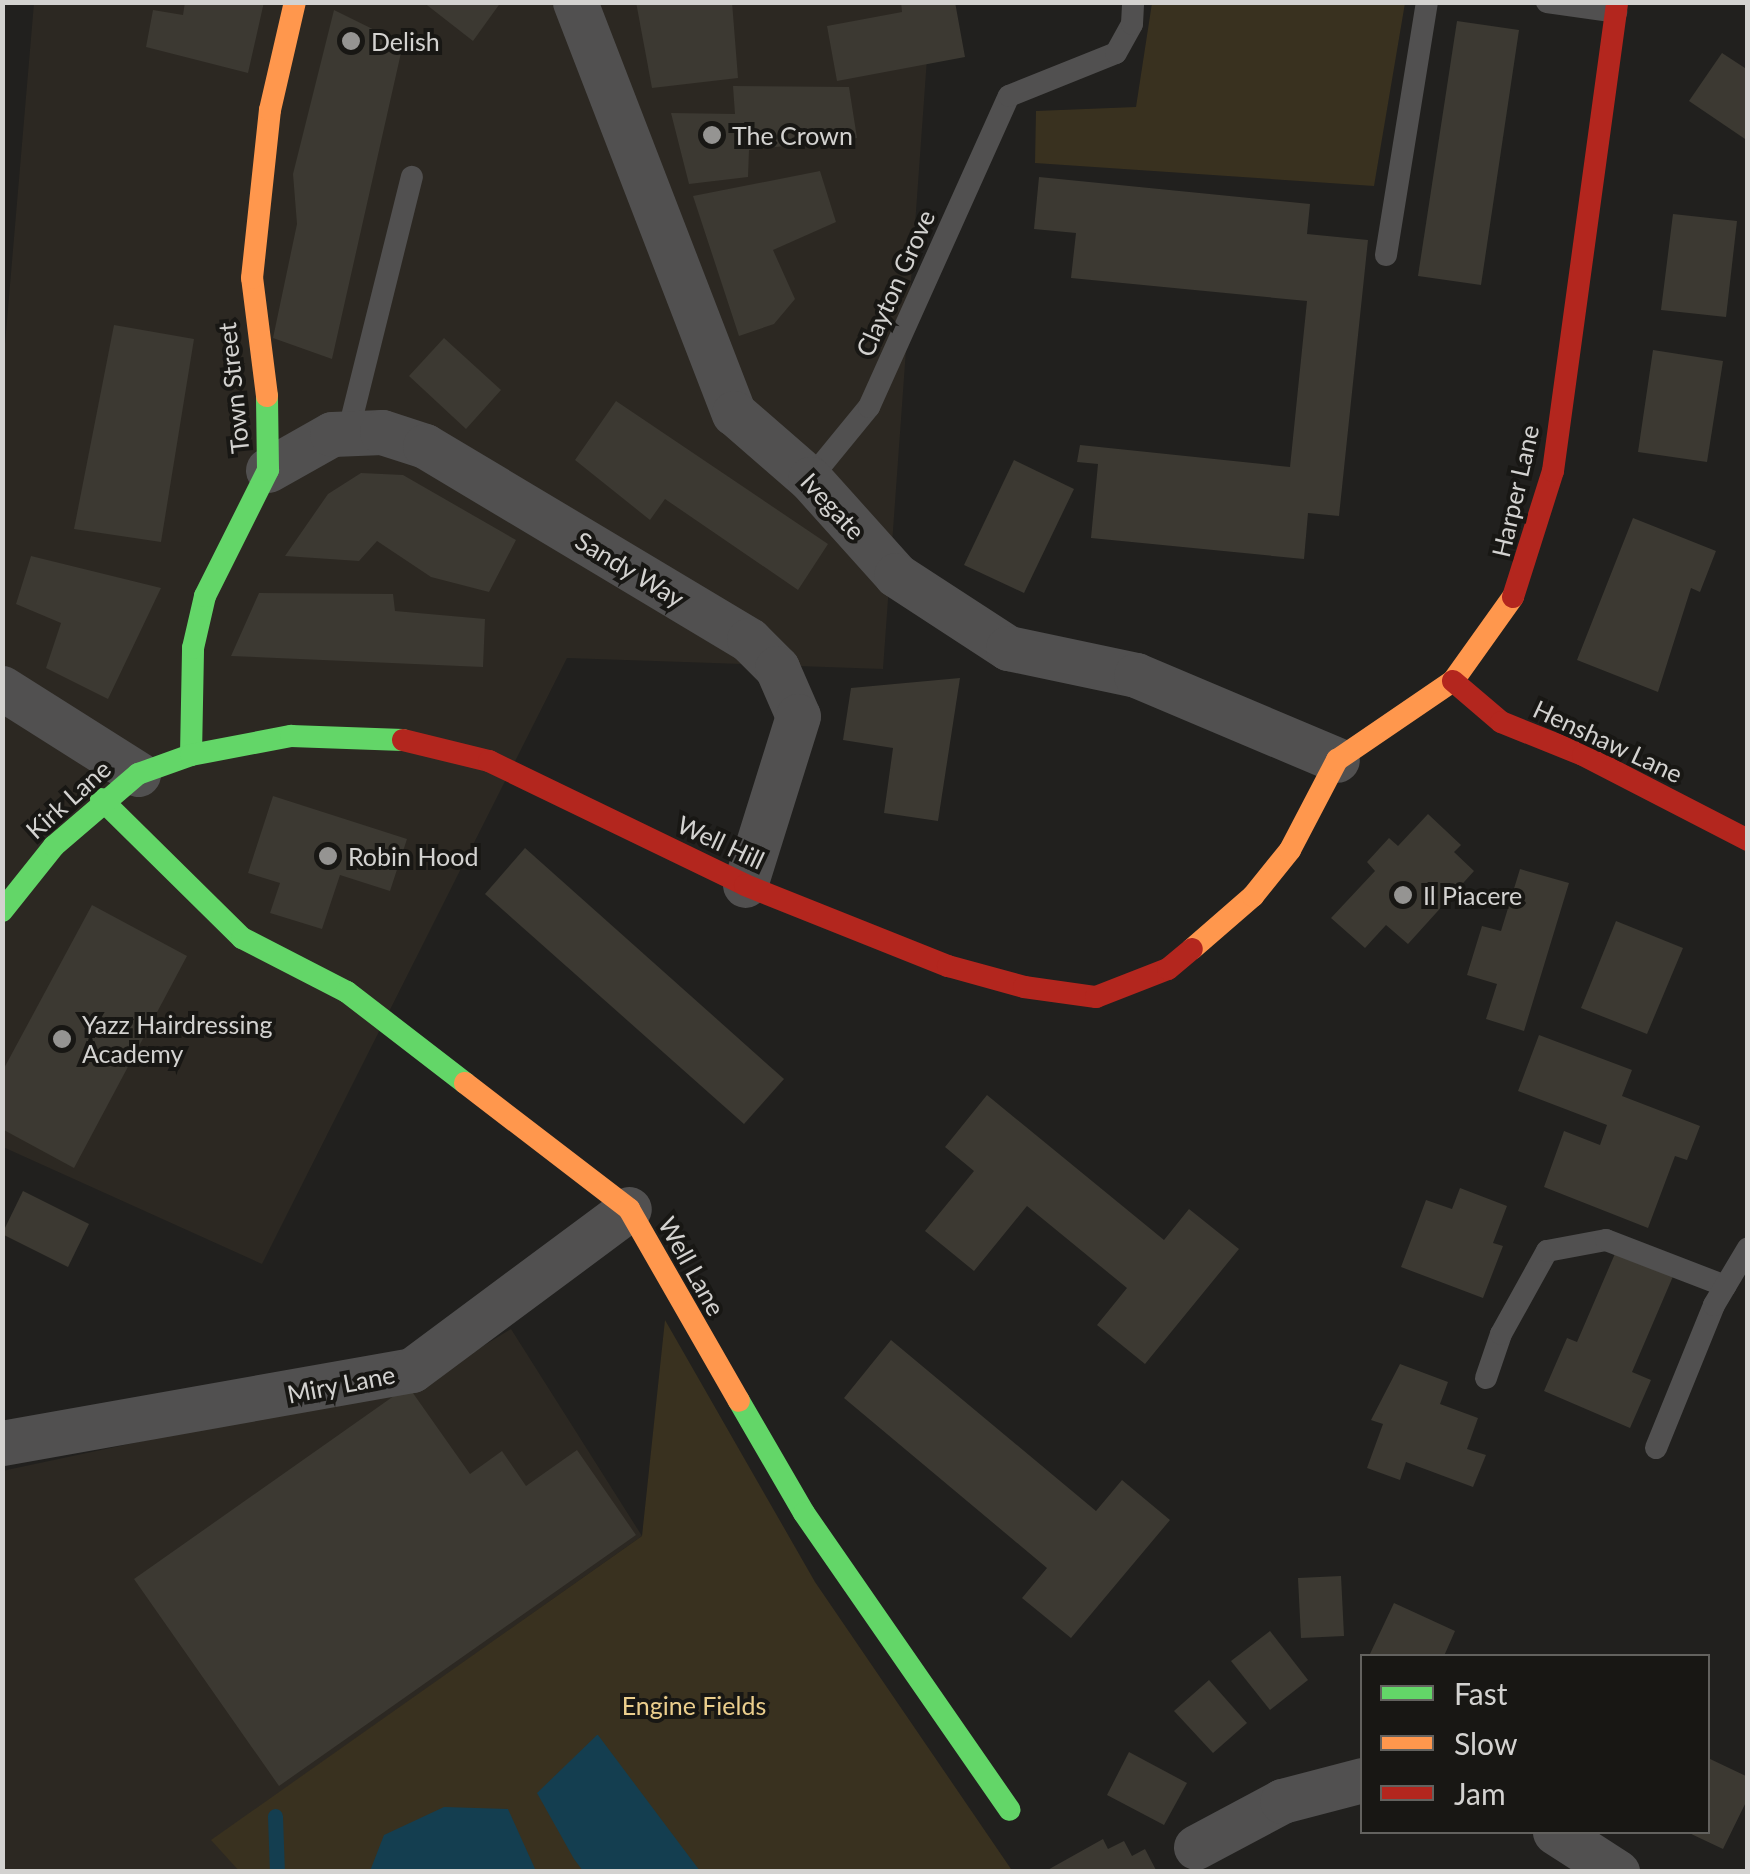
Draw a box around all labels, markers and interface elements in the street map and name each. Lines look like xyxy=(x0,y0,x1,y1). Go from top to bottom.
place label: Delish xyxy=(371,26,440,56)
marker: Delish xyxy=(340,30,362,52)
place label: The Crown xyxy=(732,120,853,150)
marker: The Crown xyxy=(701,124,723,146)
street label: Clayton Grove xyxy=(849,205,941,361)
street label: Town Street xyxy=(211,321,255,455)
street label: Harper Lane xyxy=(1485,422,1545,560)
street label: Ivegate xyxy=(795,467,871,545)
street label: Sandy Way xyxy=(570,525,690,613)
street label: Henshaw Lane xyxy=(1529,693,1687,789)
street label: Kirk Lane xyxy=(20,753,116,845)
street label: Well Hill xyxy=(673,809,769,875)
place label: Robin Hood xyxy=(348,841,478,871)
marker: Robin Hood xyxy=(317,845,339,867)
place label: Il Piacere xyxy=(1423,880,1522,910)
marker: Il Piacere xyxy=(1392,884,1414,906)
place label: Yazz Hairdressing Academy xyxy=(82,1010,272,1069)
marker: Yazz Hairdressing Academy xyxy=(51,1028,73,1050)
street label: Well Lane xyxy=(653,1211,731,1321)
street label: Miry Lane xyxy=(284,1359,398,1409)
legend xyxy=(1360,1654,1710,1834)
text: Fast xyxy=(1454,1675,1508,1711)
park label: Engine Fields xyxy=(622,1690,766,1720)
text: Slow xyxy=(1454,1725,1517,1761)
text: Jam xyxy=(1454,1775,1506,1811)

